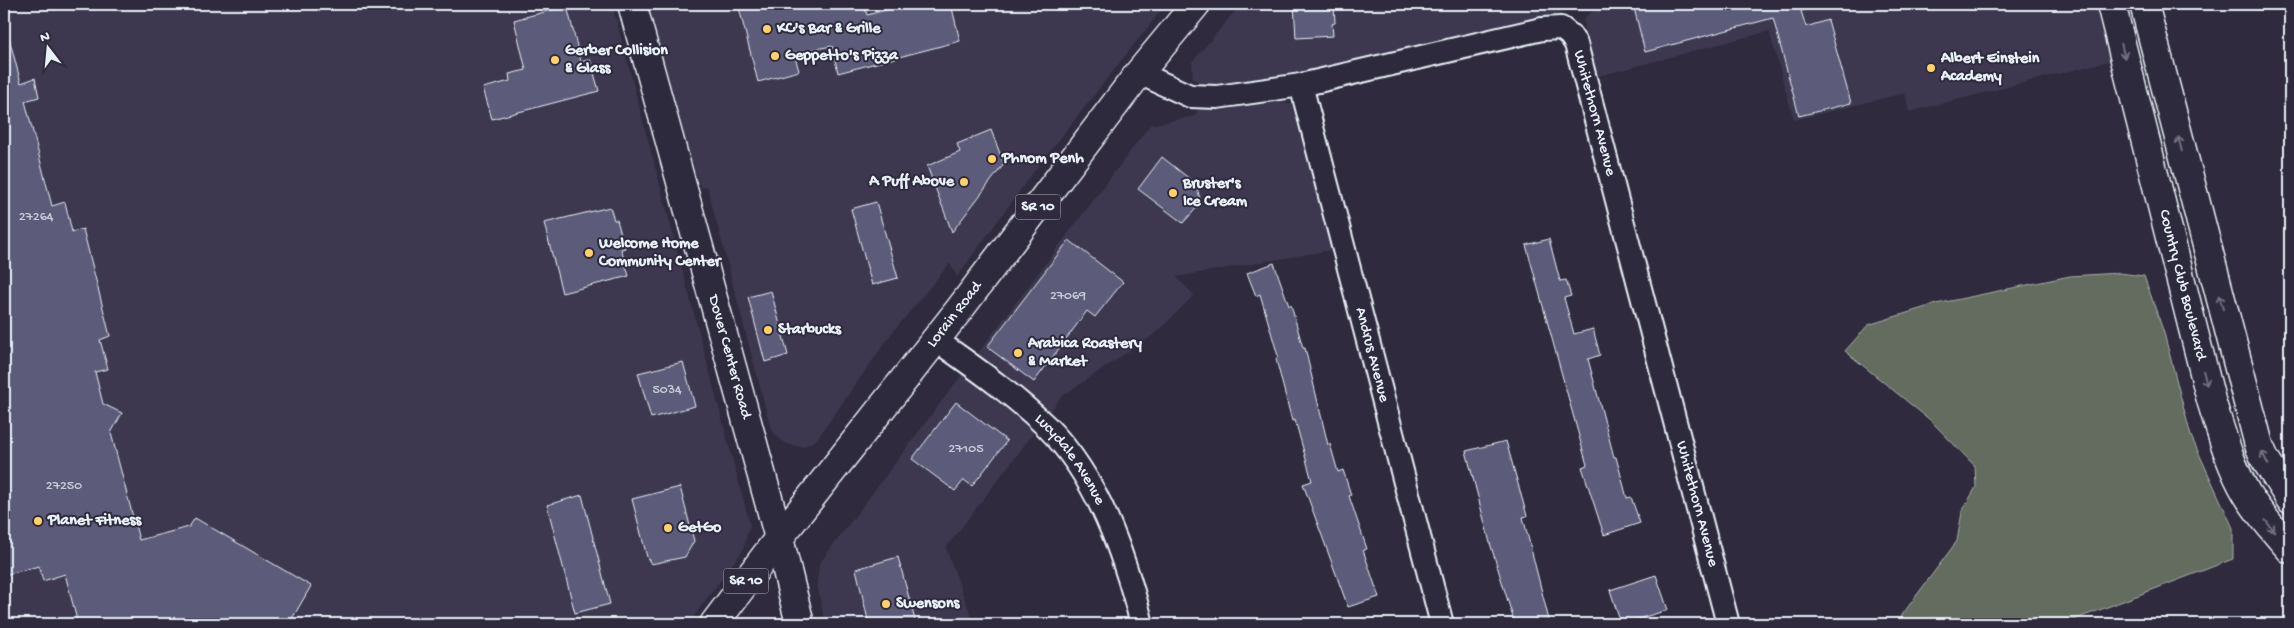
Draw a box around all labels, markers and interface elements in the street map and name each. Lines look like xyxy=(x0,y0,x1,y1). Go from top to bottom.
place label: KC's Bar & Grille xyxy=(776,20,881,39)
north arrow xyxy=(22,22,72,72)
marker: KC's Bar & Grille xyxy=(761,23,773,35)
text: N xyxy=(38,28,52,47)
place label: Gerber Collision & Glass xyxy=(565,42,668,79)
one-way arrow xyxy=(2119,43,2128,59)
place label: Geppetto's Pizza xyxy=(785,47,899,66)
street label: Whitethorn Avenue xyxy=(1569,48,1620,179)
marker: Geppetto's Pizza xyxy=(769,50,781,62)
place label: Albert Einstein Academy xyxy=(1940,50,2040,87)
marker: Gerber Collision & Glass xyxy=(549,54,561,66)
marker: Albert Einstein Academy xyxy=(1925,62,1937,74)
one-way arrow xyxy=(2175,137,2184,153)
place label: Phnom Penh xyxy=(1001,150,1084,169)
marker: Phnom Penh xyxy=(986,153,998,165)
place label: A Puff Above xyxy=(868,172,955,192)
place label: Bruster's Ice Cream xyxy=(1182,175,1248,212)
marker: A Puff Above xyxy=(958,176,970,188)
marker: Bruster's Ice Cream xyxy=(1167,187,1179,199)
road number: SR 10 xyxy=(1016,194,1060,220)
street label: Country Club Boulevard xyxy=(2154,208,2211,364)
house number: 27264 xyxy=(19,209,54,226)
place label: Welcome Home Community Center xyxy=(598,235,723,272)
marker: Welcome Home Community Center xyxy=(583,247,595,259)
street label: Lorain Road xyxy=(923,277,988,352)
house number: 27069 xyxy=(1050,288,1086,305)
street label: Dover Center Road xyxy=(703,292,756,422)
one-way arrow xyxy=(2216,294,2225,310)
street label: Andrus Avenue xyxy=(1350,305,1393,405)
place label: Starbucks xyxy=(778,321,842,340)
marker: Starbucks xyxy=(762,324,774,336)
place label: Arabica Roastery & Market xyxy=(1027,335,1142,372)
marker: Arabica Roastery & Market xyxy=(1012,347,1024,359)
one-way arrow xyxy=(2201,370,2211,386)
house number: 5034 xyxy=(652,382,682,399)
street label: Lucydale Avenue xyxy=(1030,410,1109,509)
street label: Whitethorn Avenue xyxy=(1671,439,1722,570)
house number: 27105 xyxy=(948,441,984,458)
one-way arrow xyxy=(2260,451,2269,466)
house number: 27250 xyxy=(46,478,82,495)
place label: Planet Fitness xyxy=(47,512,142,531)
marker: Planet Fitness xyxy=(32,515,44,527)
place label: GetGo xyxy=(678,519,722,538)
one-way arrow xyxy=(2264,519,2275,532)
marker: GetGo xyxy=(662,522,674,534)
road number: SR 10 xyxy=(724,568,768,594)
place label: Swensons xyxy=(896,595,960,614)
marker: Swensons xyxy=(880,598,892,610)

